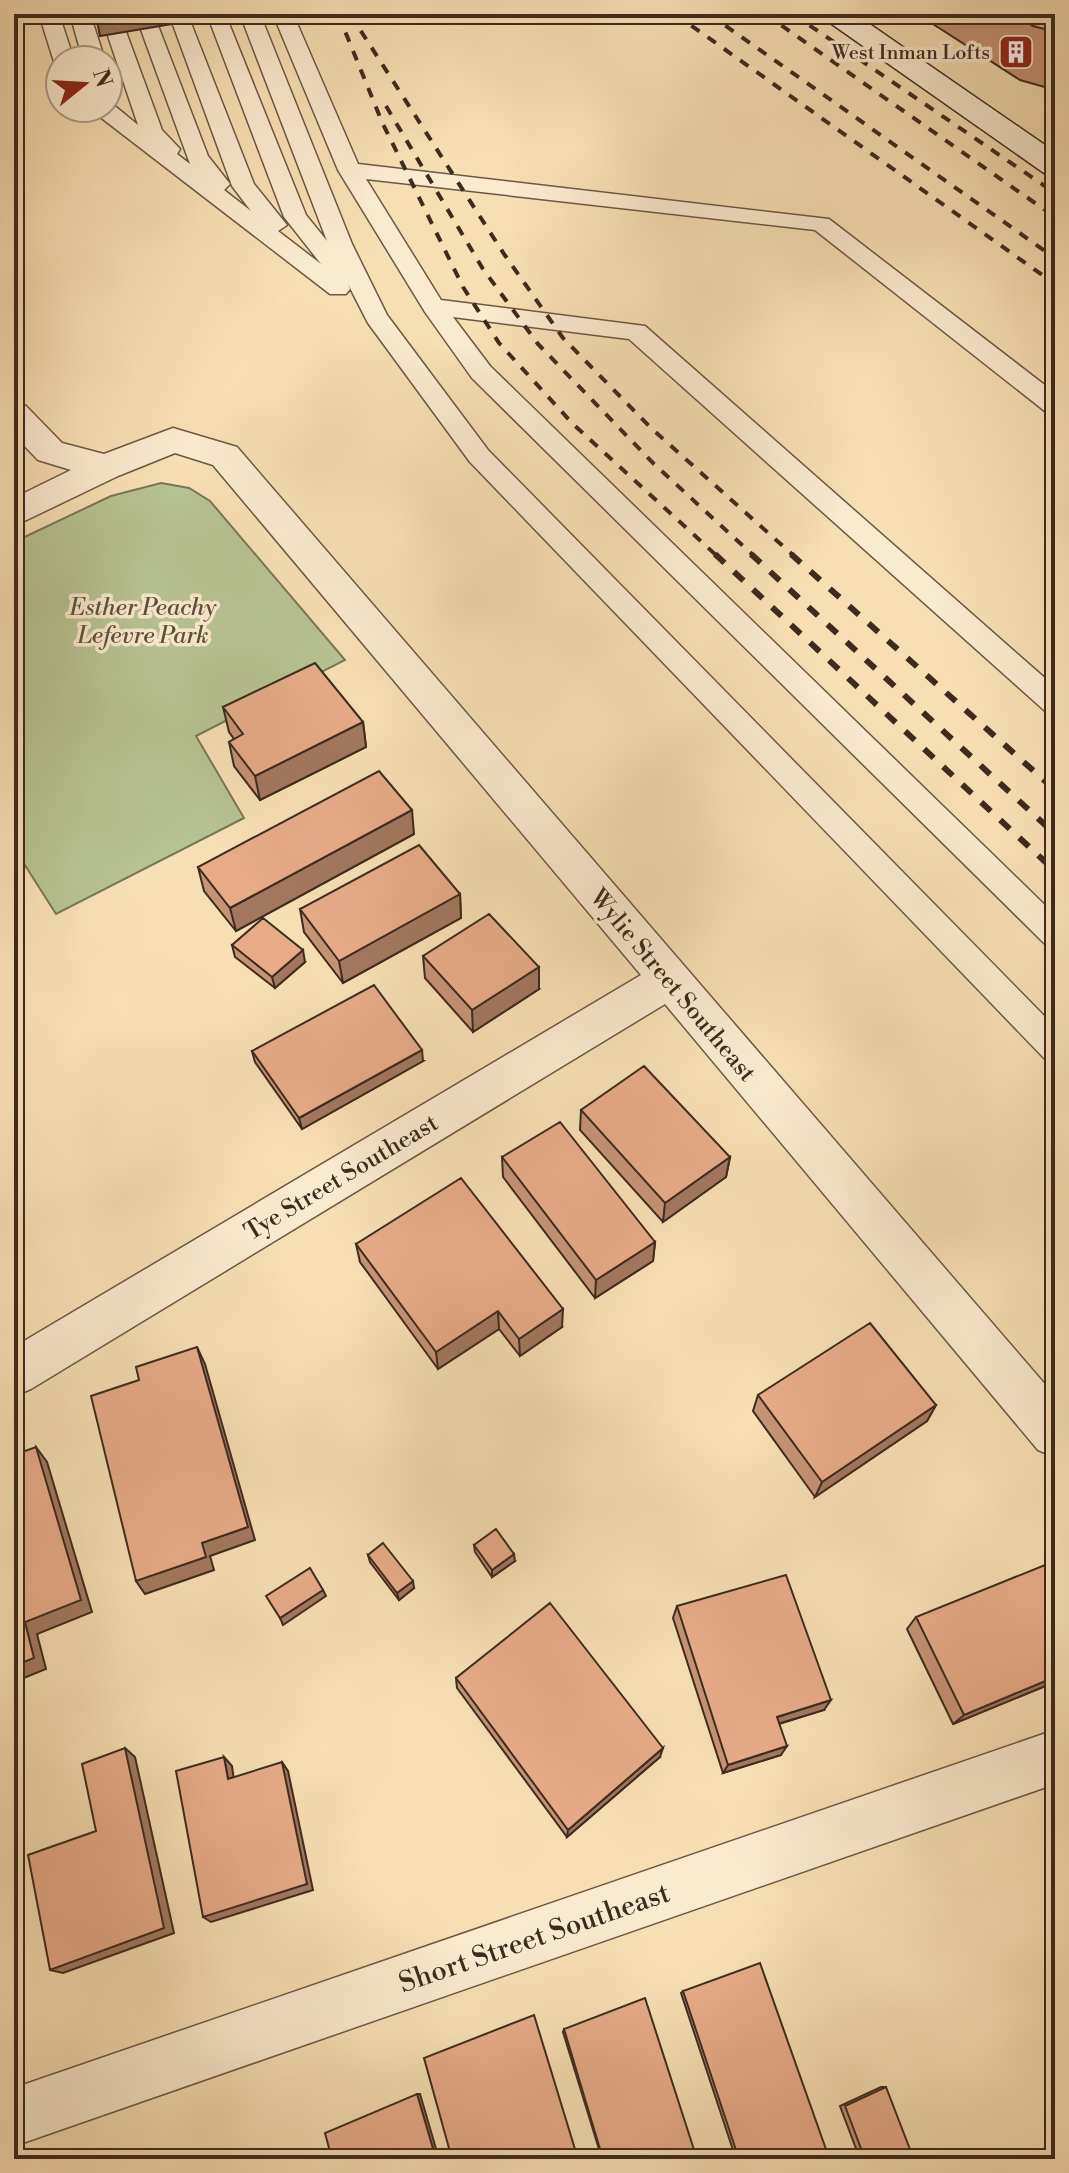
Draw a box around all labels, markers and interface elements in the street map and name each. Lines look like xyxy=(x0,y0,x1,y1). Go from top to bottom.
building icon: West Inman Lofts xyxy=(997,33,1035,71)
place label: West Inman Lofts xyxy=(831,41,990,66)
north arrow xyxy=(44,44,124,124)
text: N xyxy=(86,66,117,91)
park label: Esther Peachy Lefevre Park xyxy=(69,593,217,651)
street label: Wylie Street Southeast xyxy=(582,882,762,1089)
street label: Tye Street Southeast xyxy=(239,1108,444,1248)
street label: Short Street Southeast xyxy=(394,1876,675,2001)

